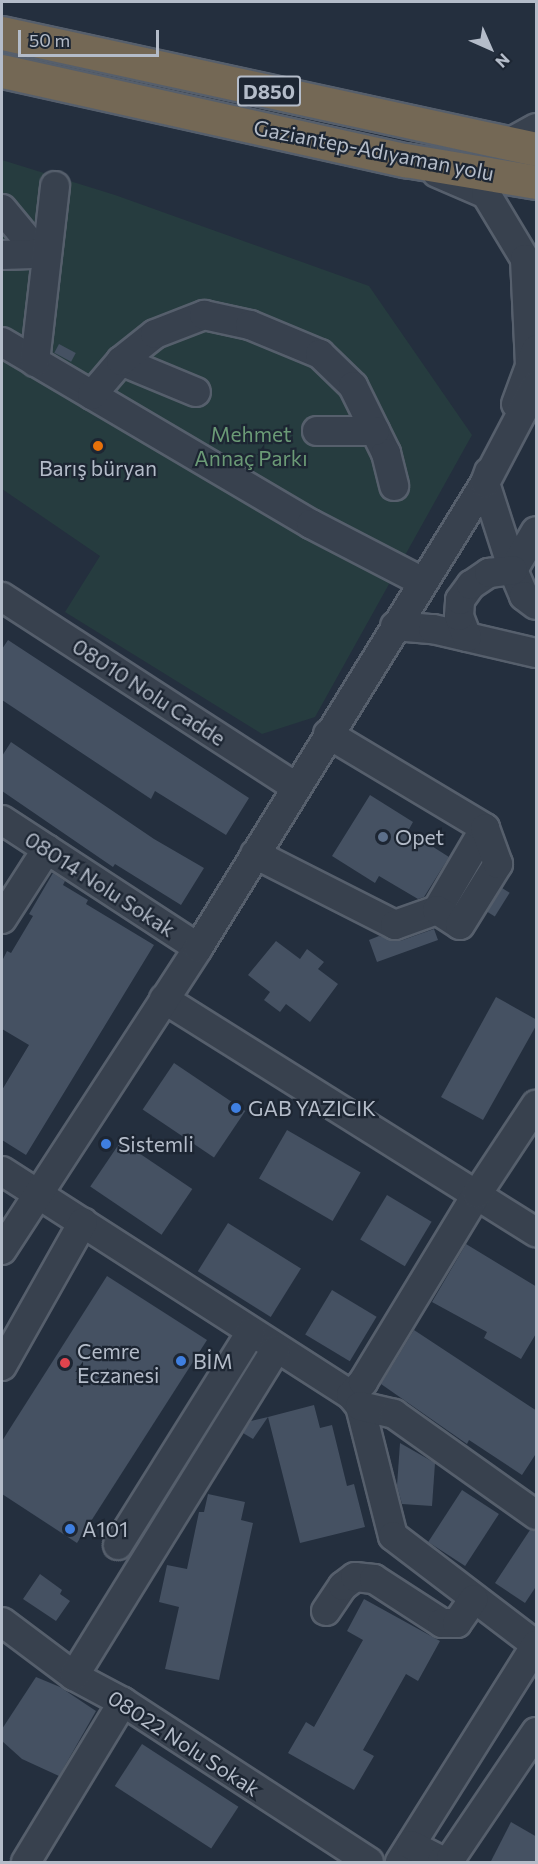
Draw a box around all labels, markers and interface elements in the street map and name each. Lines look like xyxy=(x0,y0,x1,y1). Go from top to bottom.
scale bar xyxy=(21,18,162,56)
north arrow xyxy=(460,18,520,78)
text: 50 m xyxy=(29,29,70,51)
text: N xyxy=(492,50,514,72)
road number: D850 xyxy=(236,74,302,108)
street label: Gaziantep-Adıyaman yolu xyxy=(252,114,496,186)
park label: Mehmet Annaç Parkı xyxy=(194,421,308,471)
marker: Barış büryan xyxy=(91,439,105,453)
place label: Barış büryan xyxy=(39,455,157,481)
street label: 08010 Nolu Cadde xyxy=(68,633,230,751)
place label: Opet xyxy=(395,824,444,850)
street label: 08014 Nolu Sokak xyxy=(20,826,180,942)
marker: Opet xyxy=(376,830,390,844)
place label: GAB YAZICIK xyxy=(248,1095,376,1121)
marker: GAB YAZICIK xyxy=(229,1101,243,1115)
place label: Sistemli xyxy=(118,1131,194,1157)
marker: Sistemli xyxy=(99,1137,113,1151)
place label: Cemre Eczanesi xyxy=(77,1338,159,1388)
place label: BİM xyxy=(193,1348,233,1374)
marker: BİM xyxy=(174,1354,188,1368)
marker: Cemre Eczanesi xyxy=(58,1356,72,1370)
place label: A101 xyxy=(82,1516,128,1542)
marker: A101 xyxy=(63,1522,77,1536)
street label: 08022 Nolu Sokak xyxy=(104,1685,264,1801)

